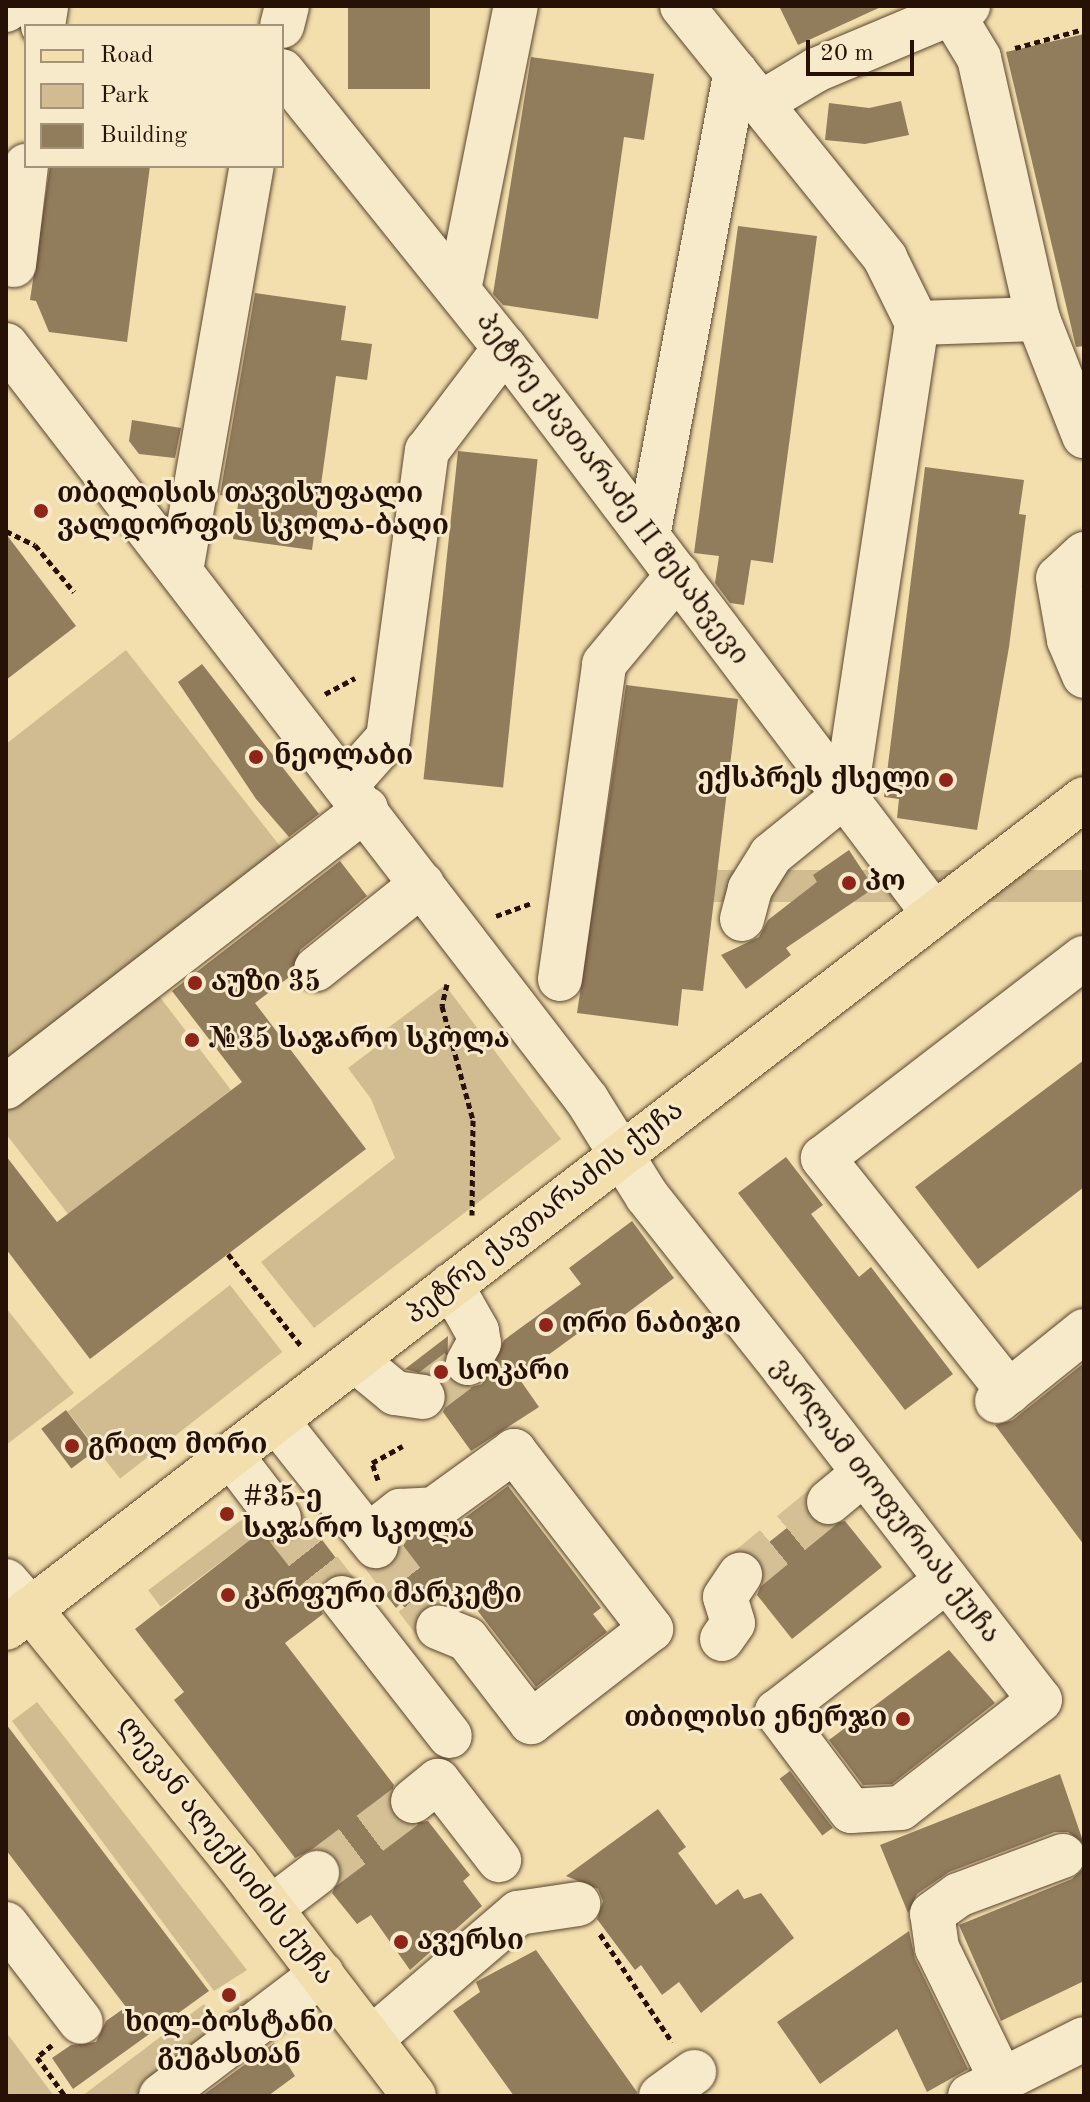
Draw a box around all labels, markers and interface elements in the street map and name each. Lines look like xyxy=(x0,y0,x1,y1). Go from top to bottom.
legend xyxy=(24,24,284,168)
scale bar xyxy=(810,24,918,74)
text: 20 m xyxy=(820,42,874,66)
text: Road xyxy=(100,44,153,68)
text: Park xyxy=(100,84,149,108)
text: Building xyxy=(100,124,187,148)
street label: პეტრე ქავთარაძე II შესახვევი xyxy=(468,306,756,672)
place label: თბილისის თავისუფალი ვალდორფის სკოლა-ბაღი xyxy=(57,478,449,544)
marker: თბილისის თავისუფალი ვალდორფის სკოლა-ბაღი xyxy=(32,502,50,520)
place label: ნეოლაბი xyxy=(274,740,413,774)
marker: ნეოლაბი xyxy=(245,746,267,768)
place label: ექსპრეს ქსელი xyxy=(697,763,930,797)
marker: ექსპრეს ქსელი xyxy=(937,771,955,789)
place label: პო xyxy=(865,866,905,900)
marker: პო xyxy=(840,874,858,892)
place label: აუზი 35 xyxy=(211,966,321,1000)
marker: აუზი 35 xyxy=(186,974,204,992)
place label: №35 საჯარო სკოლა xyxy=(208,1023,510,1057)
marker: №35 საჯარო სკოლა xyxy=(183,1031,201,1049)
street label: პეტრე ქავთარაძის ქუჩა xyxy=(399,1094,691,1332)
place label: ორი ნაბიჯი xyxy=(562,1308,741,1342)
marker: ორი ნაბიჯი xyxy=(537,1316,555,1334)
street label: ვარლამ თოფურიას ქუჩა xyxy=(763,1351,1007,1651)
place label: სოკარი xyxy=(457,1355,570,1389)
marker: სოკარი xyxy=(432,1363,450,1381)
place label: გრილ მორი xyxy=(88,1429,267,1463)
marker: გრილ მორი xyxy=(63,1437,81,1455)
place label: #35-ე საჯარო სკოლა xyxy=(243,1481,474,1547)
marker: #35-ე საჯარო სკოლა xyxy=(218,1505,236,1523)
place label: კარფური მარკეტი xyxy=(244,1578,522,1612)
marker: კარფური მარკეტი xyxy=(219,1586,237,1604)
place label: თბილისი ენერჯი xyxy=(624,1702,887,1736)
street label: ლევან ალექსიძის ქუჩა xyxy=(110,1710,340,1992)
marker: თბილისი ენერჯი xyxy=(894,1710,912,1728)
place label: ავერსი xyxy=(417,1925,524,1959)
marker: ავერსი xyxy=(392,1933,410,1951)
marker: ხილ-ბოსტანი გუგასთან xyxy=(220,1986,238,2004)
place label: ხილ-ბოსტანი გუგასთან xyxy=(124,2007,334,2073)

